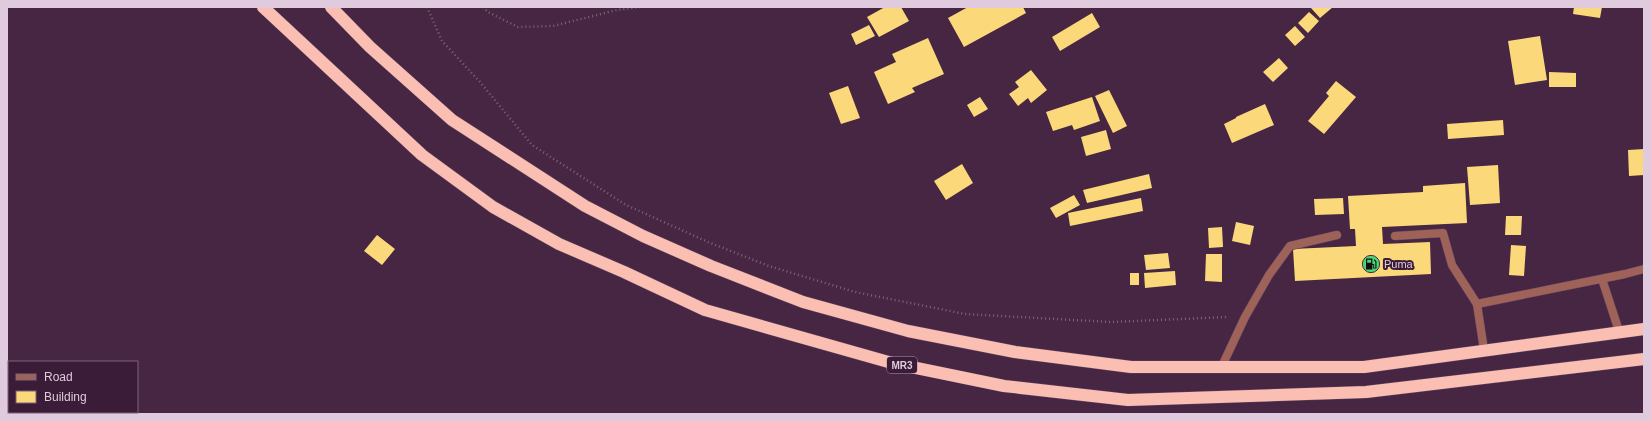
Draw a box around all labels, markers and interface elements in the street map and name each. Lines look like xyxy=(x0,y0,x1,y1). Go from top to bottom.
fuel station icon: Puma xyxy=(1361,254,1381,274)
place label: Puma xyxy=(1384,258,1414,270)
road number: MR3 xyxy=(887,357,917,373)
legend xyxy=(8,361,138,413)
text: Road xyxy=(44,370,73,384)
text: Building xyxy=(44,390,87,404)

